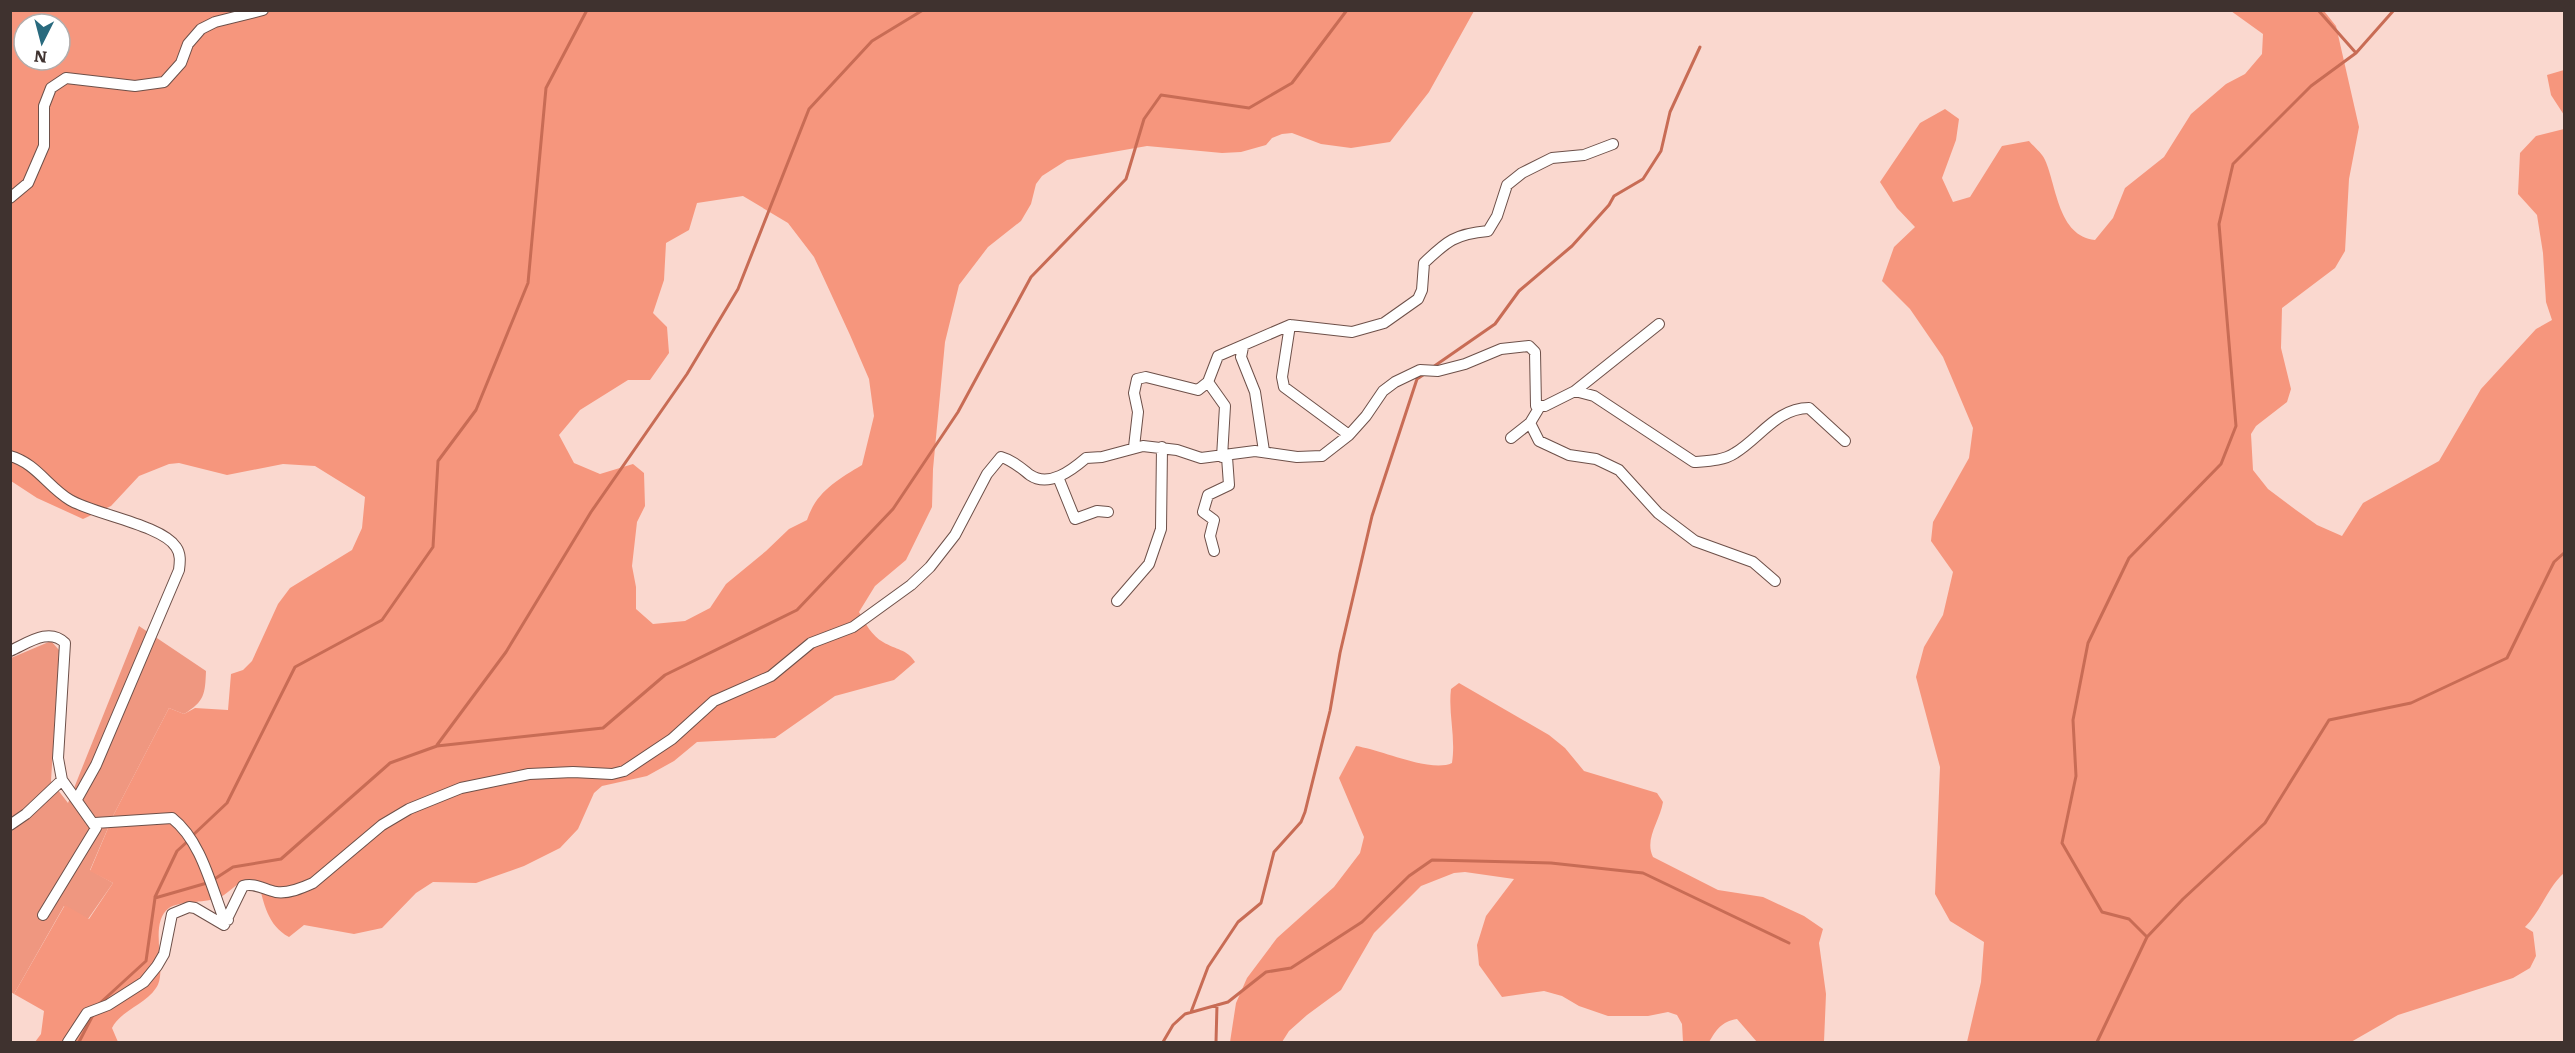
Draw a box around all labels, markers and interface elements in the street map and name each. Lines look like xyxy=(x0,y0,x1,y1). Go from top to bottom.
north arrow xyxy=(12,12,72,72)
text: N xyxy=(32,45,48,71)

